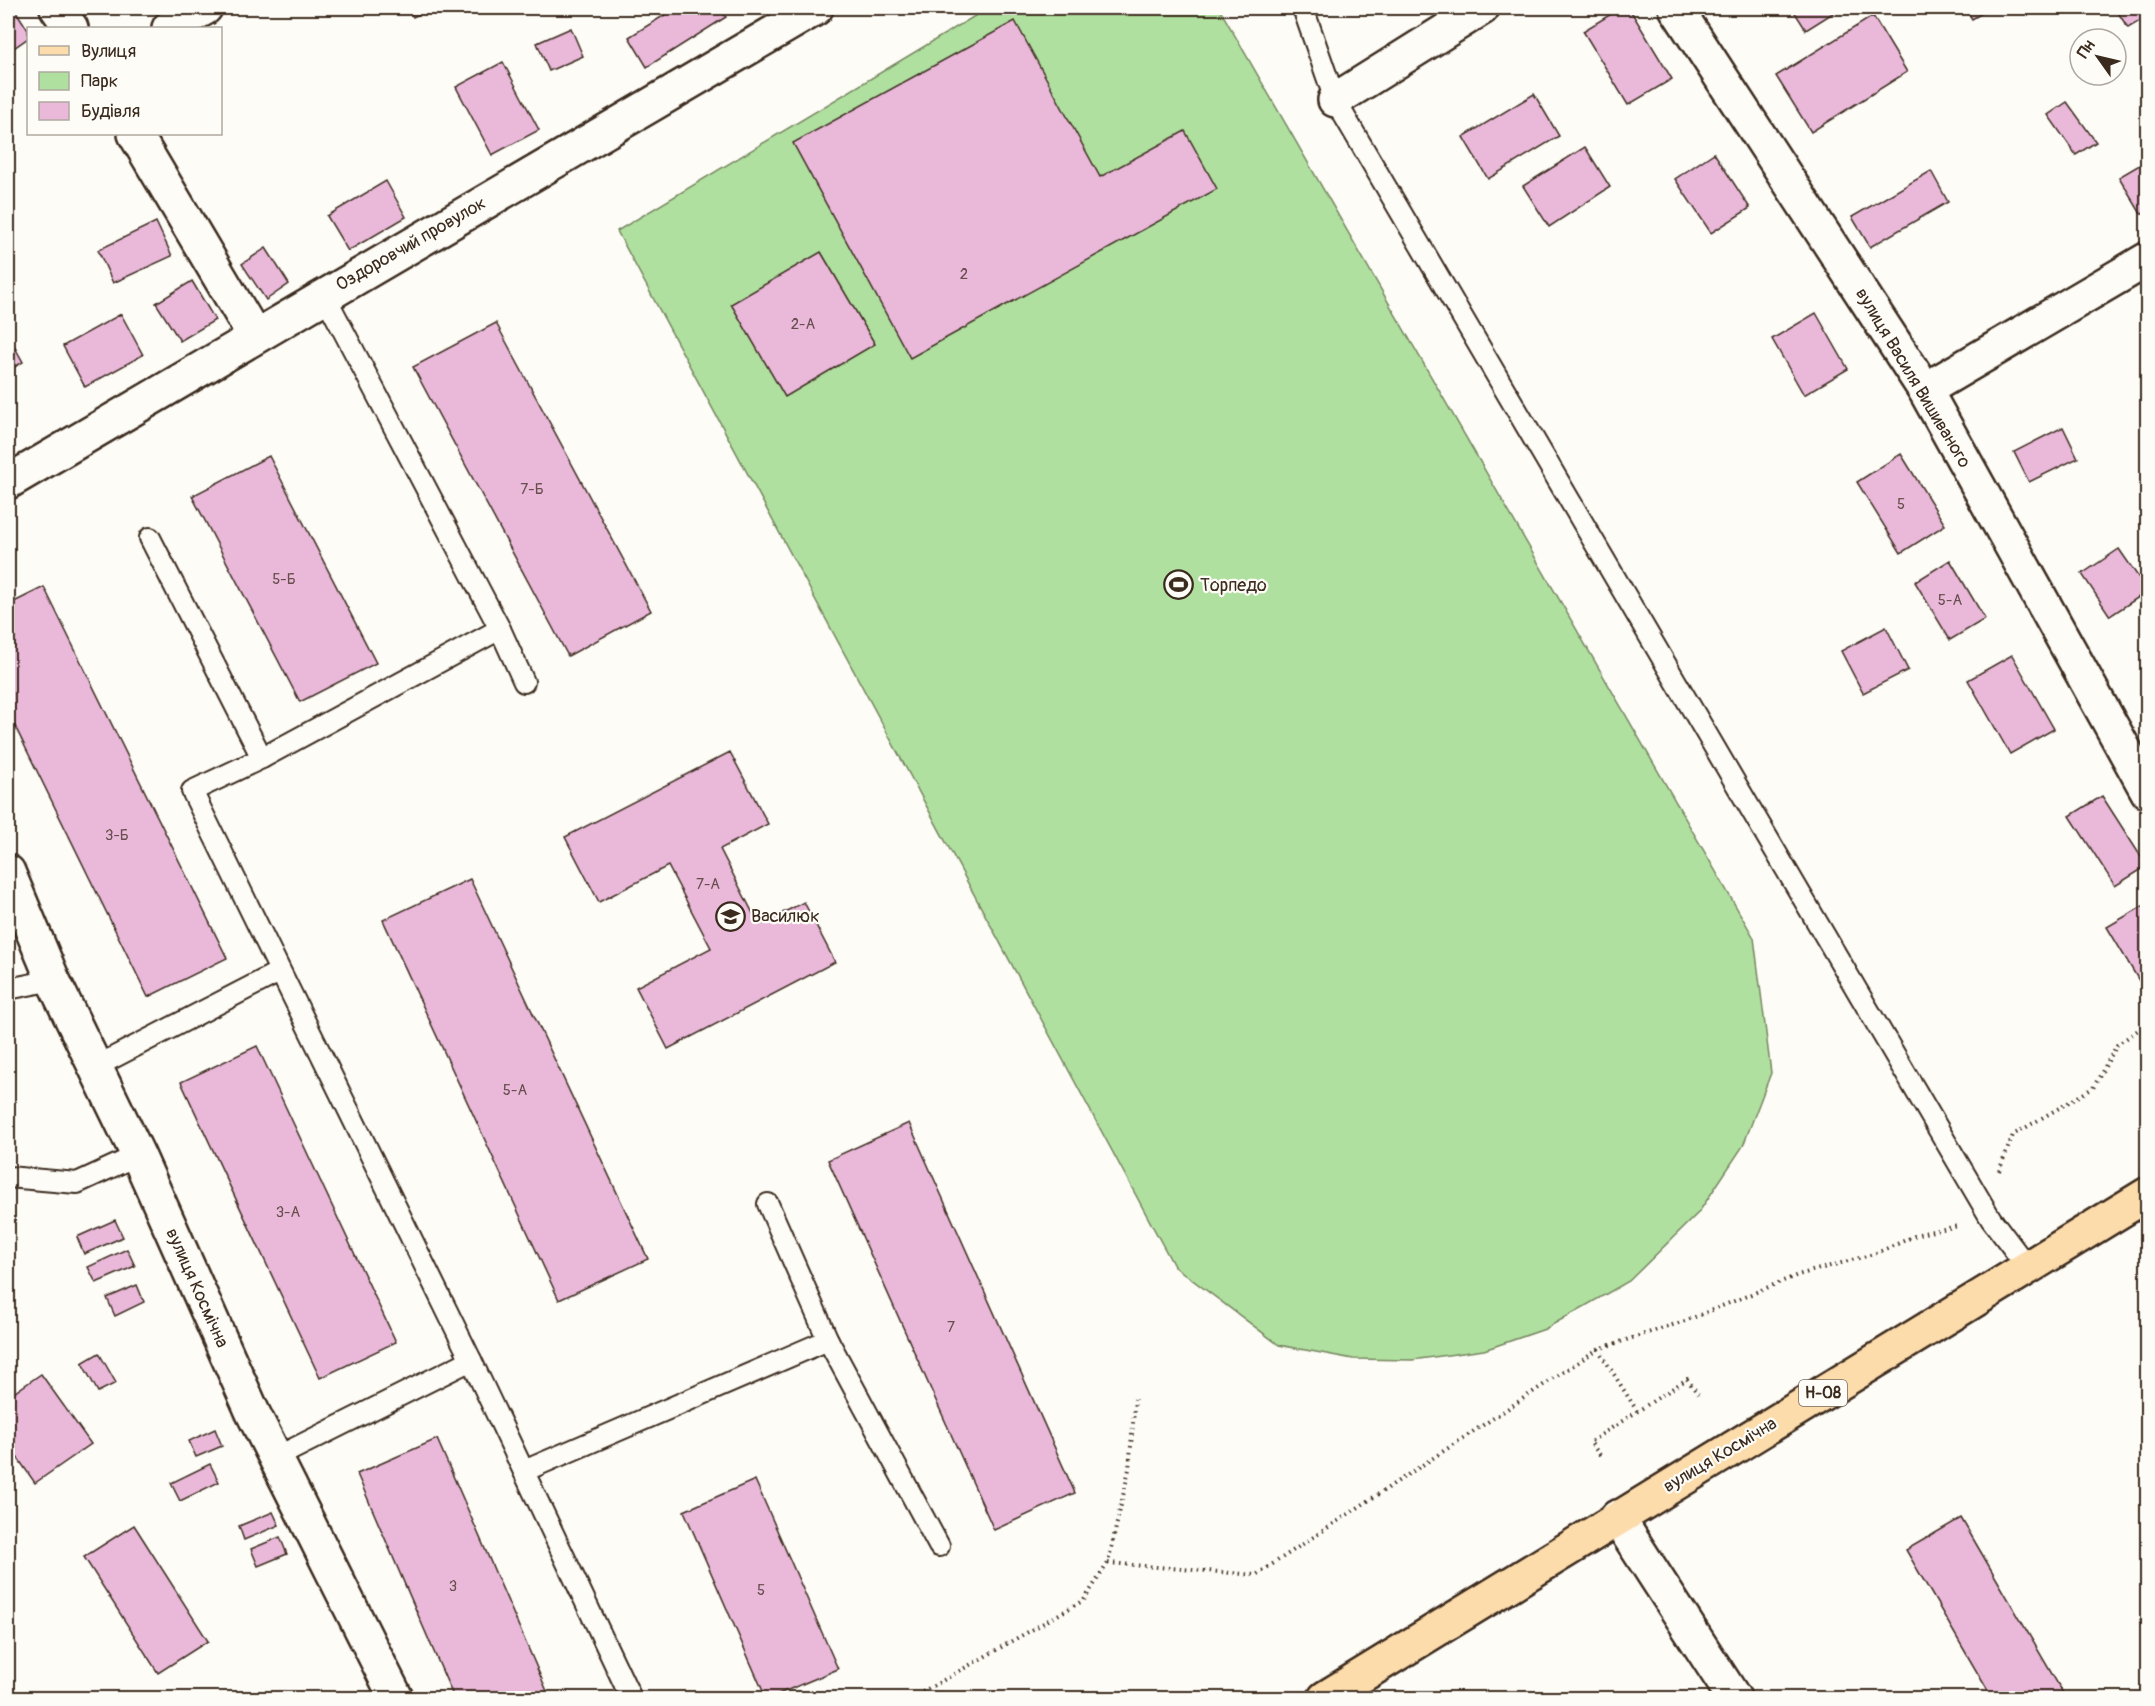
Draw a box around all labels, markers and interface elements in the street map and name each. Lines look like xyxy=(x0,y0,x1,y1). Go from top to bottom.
legend xyxy=(27,27,222,135)
north arrow xyxy=(2068,27,2128,87)
text: Пн xyxy=(2073,36,2100,62)
text: Вулиця xyxy=(81,40,136,63)
text: Парк xyxy=(81,70,118,93)
text: Будівля xyxy=(81,100,140,123)
street label: Оздоровчий провулок xyxy=(332,192,490,296)
house number: 2 xyxy=(960,265,968,284)
street label: вулиця Василя Вишиваного xyxy=(1850,284,1976,472)
house number: 2-А xyxy=(791,315,816,334)
house number: 7-Б xyxy=(520,480,544,499)
house number: 5 xyxy=(1897,495,1905,514)
sports icon: Торпедо xyxy=(1163,569,1195,601)
house number: 5-Б xyxy=(272,570,296,589)
place label: Торпедо xyxy=(1200,574,1267,597)
house number: 5-А xyxy=(1938,591,1962,610)
house number: 3-Б xyxy=(105,826,129,845)
house number: 7-А xyxy=(696,875,720,894)
school or university icon: Василюк xyxy=(714,900,746,932)
place label: Василюк xyxy=(751,905,820,928)
house number: 5-А xyxy=(503,1081,527,1100)
house number: 3-А xyxy=(276,1203,301,1222)
street label: вулиця Космічна xyxy=(160,1225,234,1351)
house number: 7 xyxy=(947,1318,955,1337)
road number: Н-08 xyxy=(1799,1380,1847,1406)
street label: вулиця Космічна xyxy=(1659,1412,1781,1498)
house number: 3 xyxy=(449,1577,457,1596)
house number: 5 xyxy=(757,1581,765,1600)

